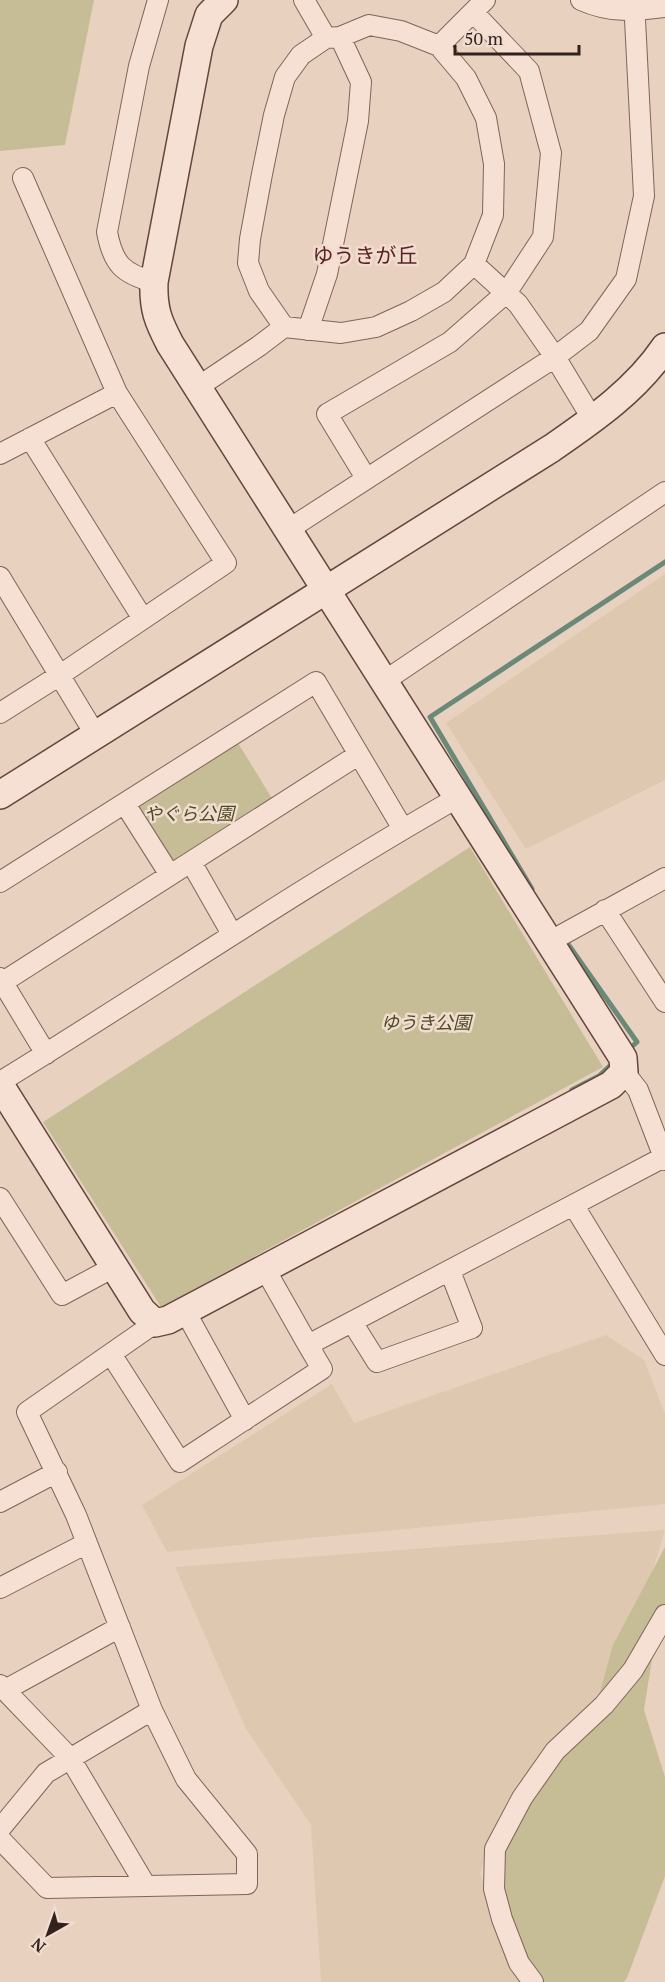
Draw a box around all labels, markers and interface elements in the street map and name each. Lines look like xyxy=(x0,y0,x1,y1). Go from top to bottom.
scale bar xyxy=(455,18,580,56)
text: 50 m xyxy=(464,26,504,50)
district label: ゆうきが丘 xyxy=(313,241,418,269)
park label: やぐら公園 xyxy=(144,801,237,825)
park label: ゆうき公園 xyxy=(381,1010,474,1034)
north arrow xyxy=(18,1904,78,1964)
text: N xyxy=(27,1933,50,1958)

